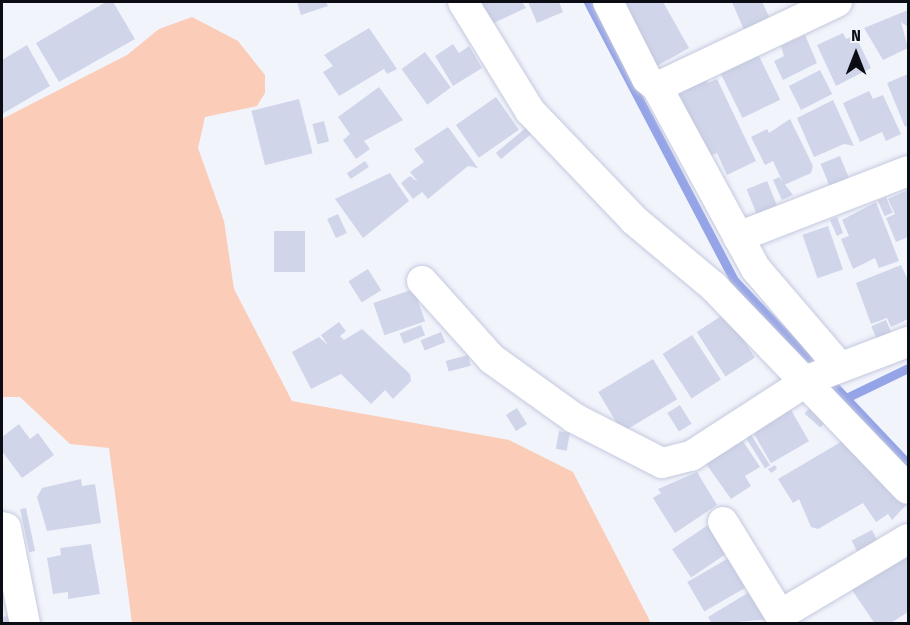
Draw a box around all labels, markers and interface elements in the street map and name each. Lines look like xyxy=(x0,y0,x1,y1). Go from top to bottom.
north arrow xyxy=(826,24,886,84)
text: N xyxy=(851,26,861,45)

